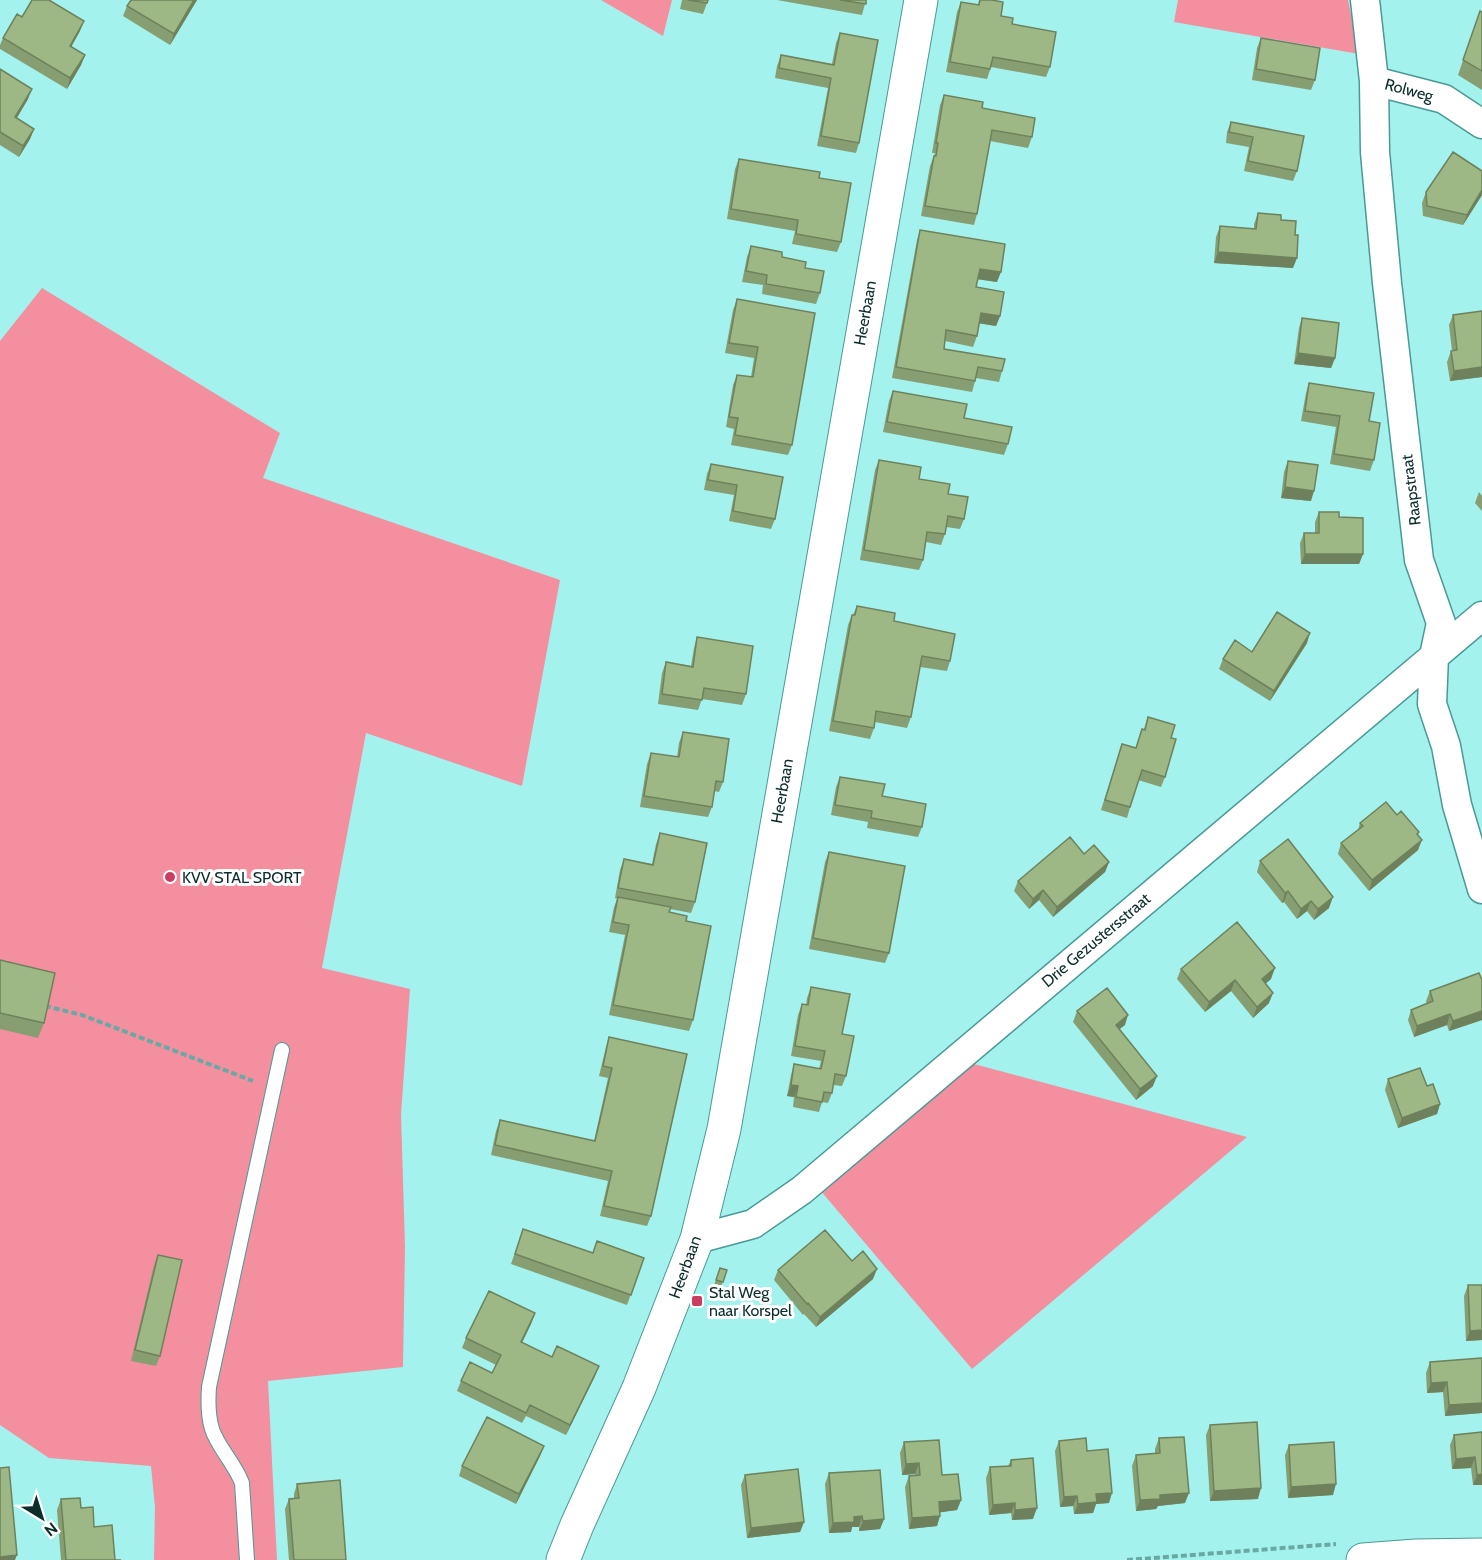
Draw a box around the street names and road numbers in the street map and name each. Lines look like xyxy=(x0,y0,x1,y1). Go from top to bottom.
street label: Rolweg xyxy=(1383,74,1436,106)
street label: Heerbaan xyxy=(850,279,880,347)
street label: Raapstraat xyxy=(1397,453,1425,527)
street label: Heerbaan xyxy=(767,757,797,825)
street label: Drie Gezustersstraat xyxy=(1038,889,1155,991)
street label: Heerbaan xyxy=(665,1233,705,1301)

